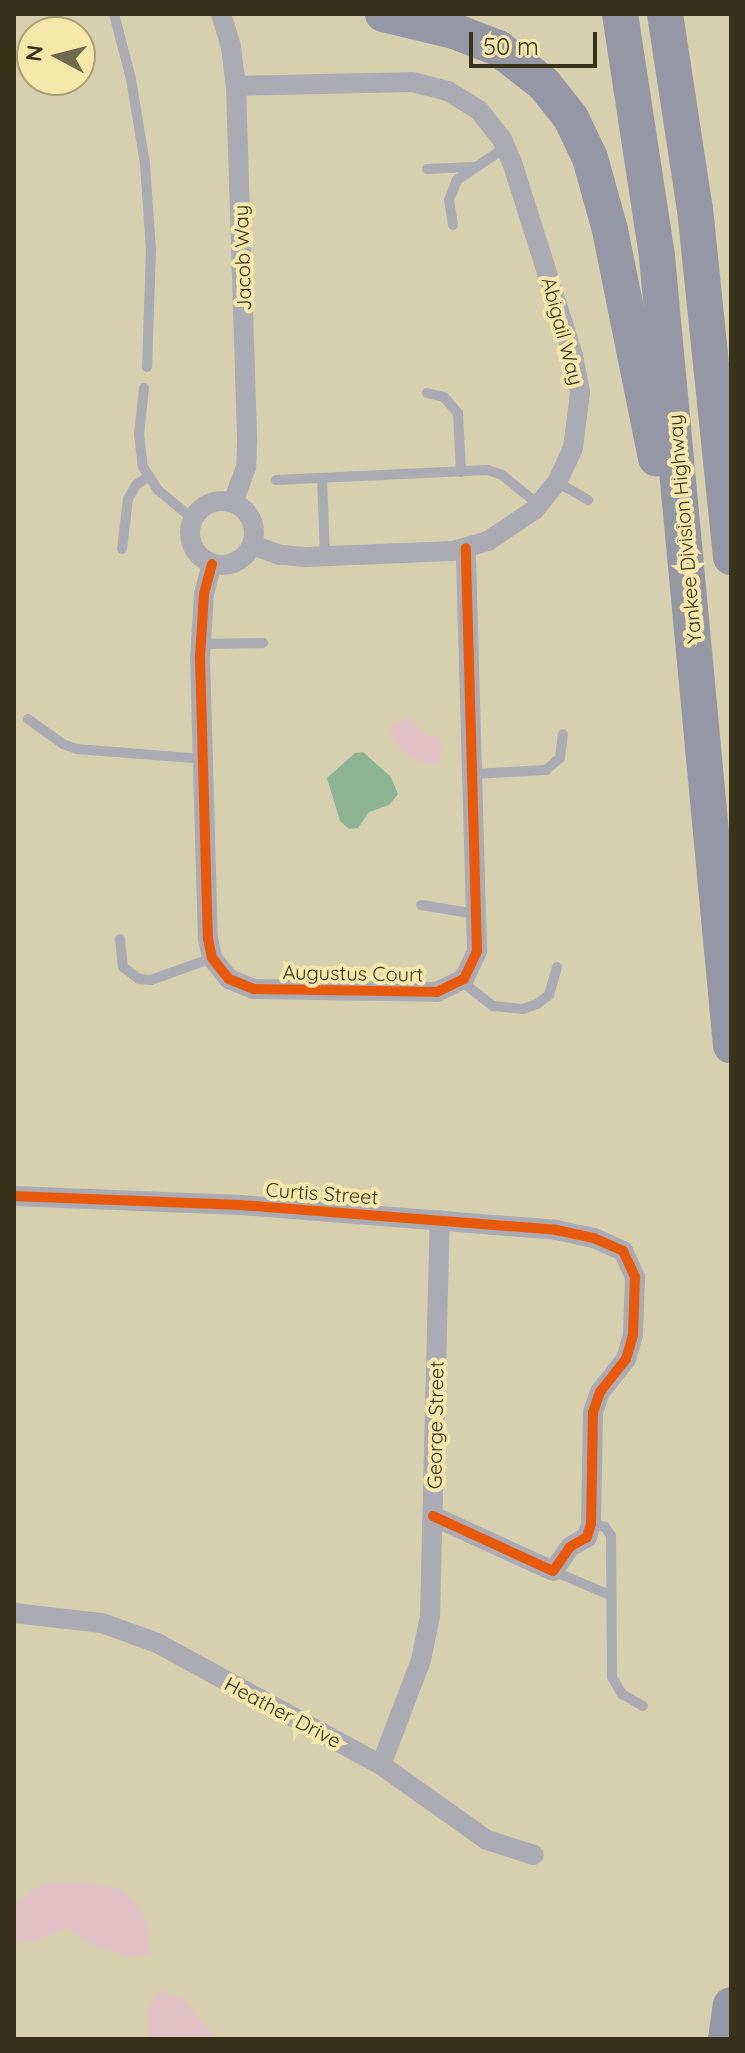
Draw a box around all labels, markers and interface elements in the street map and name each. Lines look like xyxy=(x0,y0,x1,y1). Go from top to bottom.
north arrow xyxy=(16,16,96,96)
scale bar xyxy=(473,16,601,66)
text: 50 m xyxy=(483,31,539,61)
text: N xyxy=(19,44,49,63)
street label: Jacob Way xyxy=(228,205,256,311)
street label: Abigail Way xyxy=(537,274,589,388)
street label: Yankee Division Highway xyxy=(662,413,706,645)
street label: Augustus Court xyxy=(282,960,424,986)
street label: Curtis Street xyxy=(265,1177,379,1209)
street label: George Street xyxy=(422,1361,448,1489)
street label: Heather Drive xyxy=(221,1671,345,1753)

